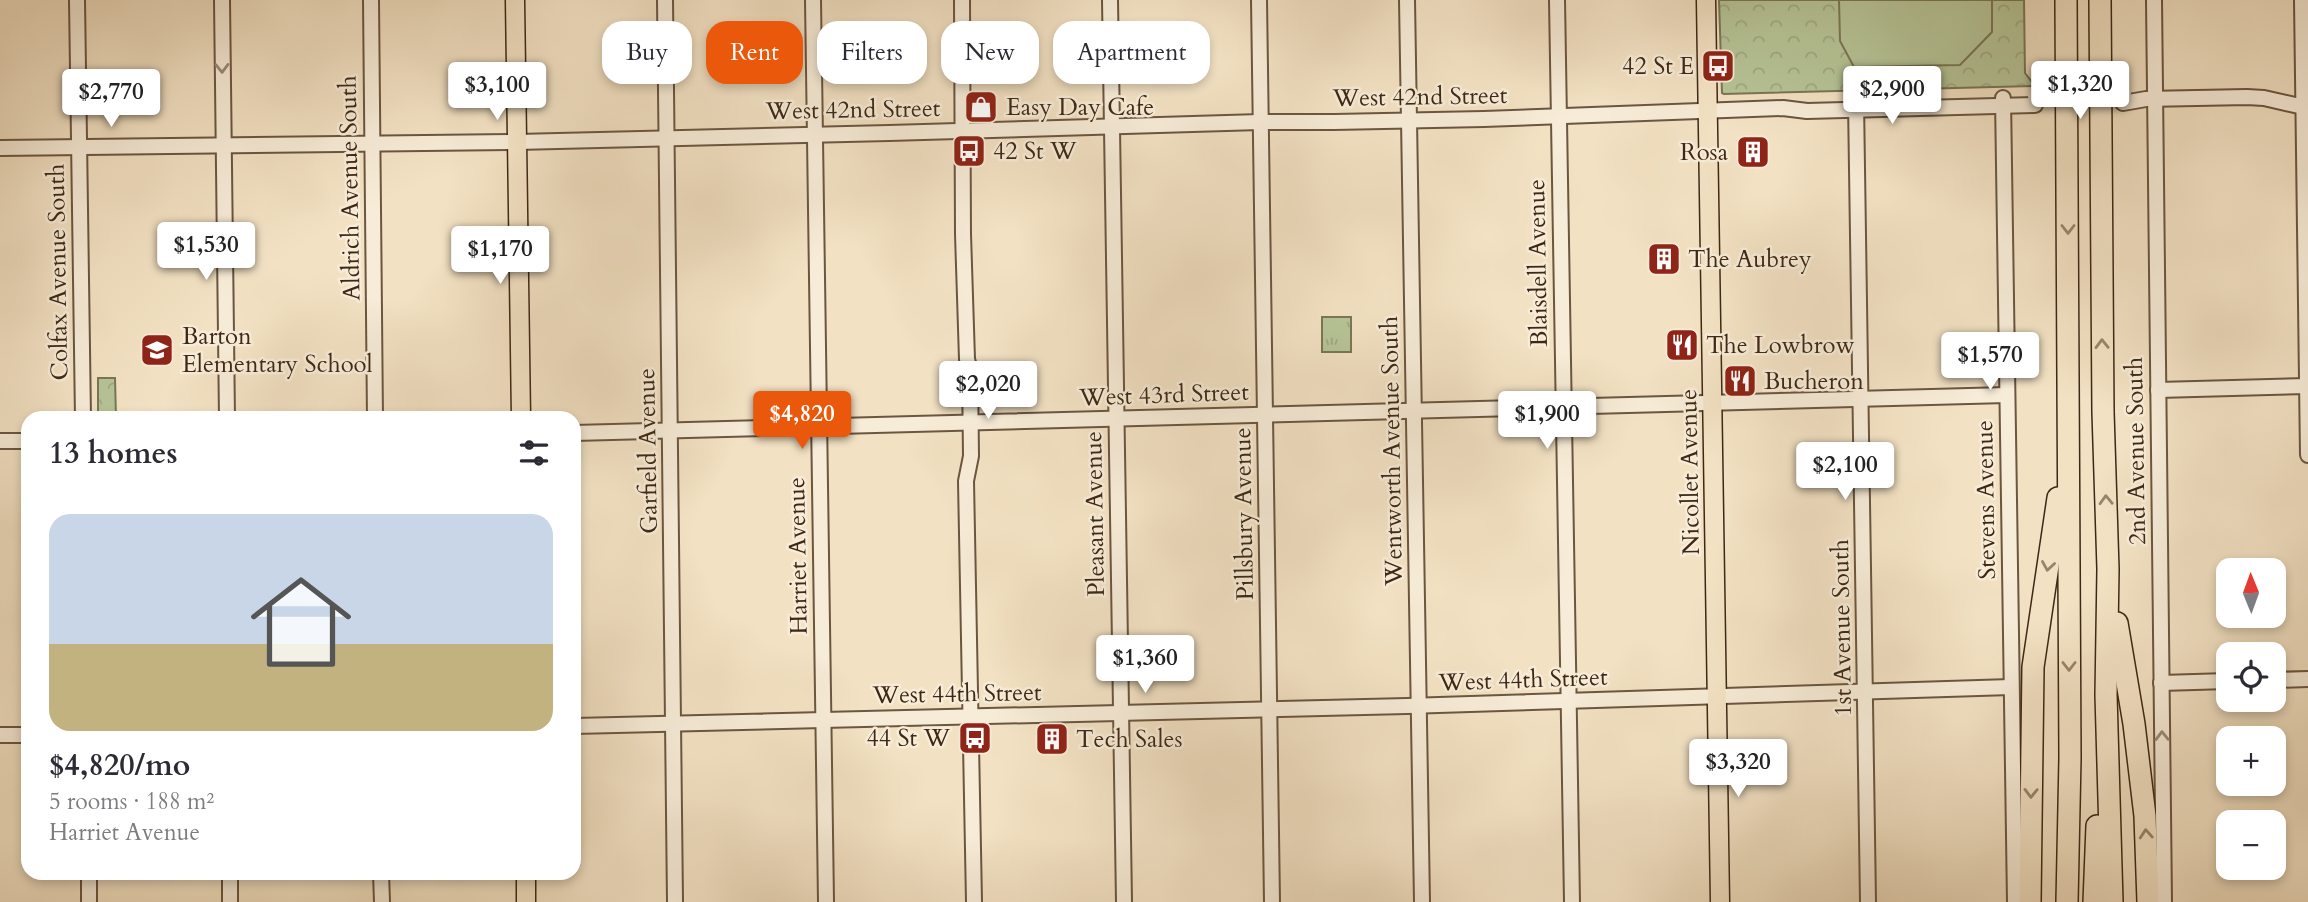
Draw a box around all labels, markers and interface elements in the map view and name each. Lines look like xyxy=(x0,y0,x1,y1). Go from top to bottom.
chip: Buy xyxy=(602,21,692,84)
chip: Rent xyxy=(706,21,803,84)
chip: Filters xyxy=(817,21,927,84)
chip: New xyxy=(941,21,1039,84)
chip: Apartment xyxy=(1053,21,1210,84)
bus stop icon: 42 St E xyxy=(1699,47,1737,85)
place label: 42 St E xyxy=(1622,50,1694,83)
pin: $1,320 xyxy=(2023,61,2137,121)
pin: $3,100 xyxy=(440,62,554,122)
one-way arrow xyxy=(214,63,230,74)
pin: $2,900 xyxy=(1835,66,1949,126)
text: $1,320 xyxy=(2047,68,2113,99)
pin: $2,770 xyxy=(54,69,168,129)
text: $3,100 xyxy=(464,69,530,100)
text: $2,900 xyxy=(1859,73,1925,104)
street label: Aldrich Avenue South xyxy=(332,75,368,301)
text: $2,770 xyxy=(78,76,144,107)
street label: West 42nd Street xyxy=(1331,79,1508,115)
shop icon: Easy Day Cafe xyxy=(962,88,1000,126)
place label: Easy Day Cafe xyxy=(1006,91,1154,124)
street label: West 42nd Street xyxy=(764,92,941,128)
bus stop icon: 42 St W xyxy=(950,132,988,170)
building icon: Rosa xyxy=(1734,133,1772,171)
place label: 42 St W xyxy=(993,135,1077,168)
place label: Rosa xyxy=(1680,136,1729,169)
street label: Colfax Avenue South xyxy=(40,163,76,381)
street label: Blaisdell Avenue xyxy=(1520,179,1556,347)
pin: $1,530 xyxy=(149,222,263,282)
one-way arrow xyxy=(2060,224,2076,235)
pin: $1,170 xyxy=(443,226,557,286)
text: $1,530 xyxy=(173,229,239,260)
text: $1,170 xyxy=(467,233,533,264)
building icon: The Aubrey xyxy=(1645,240,1683,278)
place label: The Aubrey xyxy=(1688,243,1812,276)
street label: Wentworth Avenue South xyxy=(1373,316,1411,587)
place label: Barton Elementary School xyxy=(182,320,373,381)
restaurant icon: The Lowbrow xyxy=(1663,326,1701,364)
place label: The Lowbrow xyxy=(1706,329,1855,362)
school or university icon: Barton Elementary School xyxy=(138,331,176,369)
pin: $1,570 xyxy=(1933,332,2047,392)
one-way arrow xyxy=(2094,338,2110,349)
text: $1,570 xyxy=(1957,339,2023,370)
street label: 2nd Avenue South xyxy=(2118,357,2154,545)
pin: $2,020 xyxy=(931,362,1045,421)
restaurant icon: Bucheron xyxy=(1721,362,1759,400)
place label: Bucheron xyxy=(1764,365,1864,398)
street label: Garfield Avenue xyxy=(630,368,666,534)
text: $2,020 xyxy=(955,368,1021,399)
street label: West 43rd Street xyxy=(1078,376,1250,414)
street label: Nicollet Avenue xyxy=(1672,389,1708,555)
pin: $4,820 xyxy=(745,392,859,451)
pin: $1,900 xyxy=(1490,392,1604,451)
text: $4,820 xyxy=(769,398,835,429)
text: $1,900 xyxy=(1514,398,1580,429)
street label: Stevens Avenue xyxy=(1968,420,2004,580)
street label: Pillsbury Avenue xyxy=(1226,427,1262,601)
street label: Pleasant Avenue xyxy=(1077,431,1113,597)
text: 13 homes xyxy=(49,433,178,474)
icon: filters xyxy=(515,434,553,472)
pin: $2,100 xyxy=(1788,442,1902,502)
text: $2,100 xyxy=(1812,449,1878,480)
street label: Harriet Avenue xyxy=(780,477,816,635)
one-way arrow xyxy=(2098,495,2113,506)
street label: 1st Avenue South xyxy=(1824,539,1860,717)
north arrow xyxy=(2216,558,2286,628)
map controls xyxy=(2216,558,2286,880)
icon: home xyxy=(238,559,364,685)
one-way arrow xyxy=(2041,561,2056,572)
pin: $1,360 xyxy=(1088,636,1202,695)
text: $1,360 xyxy=(1112,642,1178,673)
button: locate xyxy=(2216,642,2286,712)
street label: West 44th Street xyxy=(1437,661,1608,699)
one-way arrow xyxy=(2061,661,2077,672)
street label: West 44th Street xyxy=(871,676,1042,712)
bus stop icon: 44 St W xyxy=(956,719,994,757)
building icon: Tech Sales xyxy=(1033,720,1071,758)
place label: 44 St W xyxy=(866,722,950,755)
place label: Tech Sales xyxy=(1076,723,1183,756)
button: + xyxy=(2216,726,2286,796)
one-way arrow xyxy=(2154,730,2170,741)
pin: $3,320 xyxy=(1681,740,1795,799)
text: $4,820/mo xyxy=(49,745,190,786)
text: $3,320 xyxy=(1705,746,1771,777)
text: 5 rooms · 188 m² xyxy=(49,786,214,817)
one-way arrow xyxy=(2023,787,2038,798)
button: − xyxy=(2216,810,2286,880)
text: Harriet Avenue xyxy=(49,817,200,848)
one-way arrow xyxy=(2139,828,2154,839)

